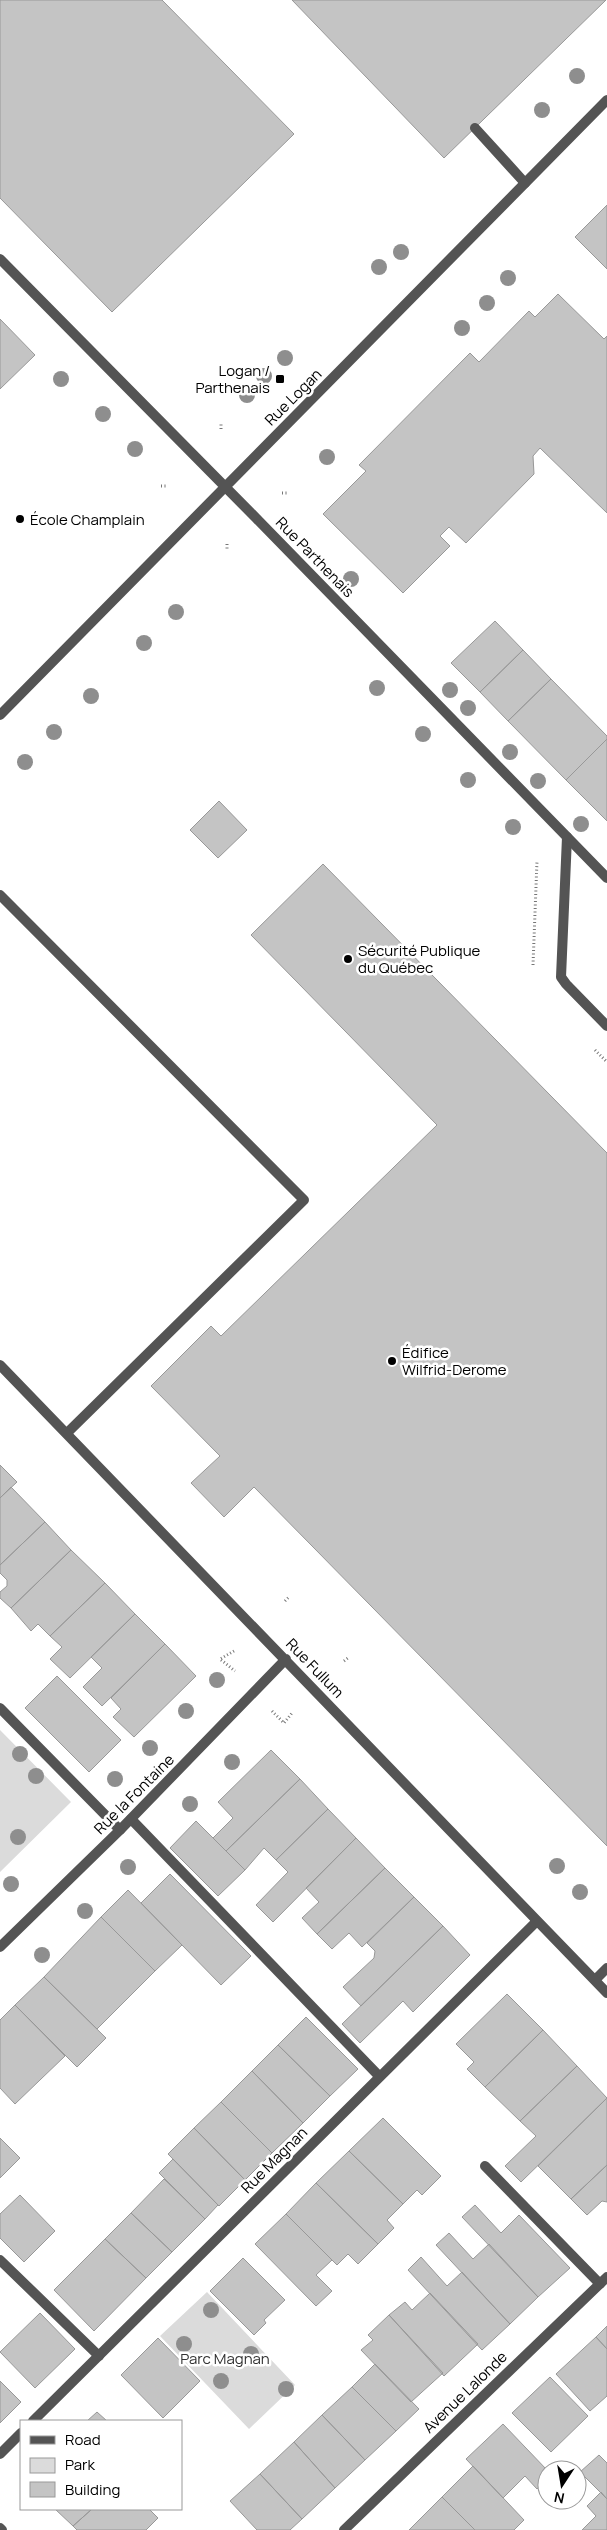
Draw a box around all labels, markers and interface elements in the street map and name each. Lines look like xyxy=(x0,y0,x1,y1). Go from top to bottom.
place label: Logan / Parthenais xyxy=(195,360,270,398)
street label: Rue Logan xyxy=(260,364,326,430)
marker: Logan / Parthenais xyxy=(274,373,286,385)
place label: École Champlain xyxy=(30,509,145,530)
street label: Rue Parthenais xyxy=(271,512,359,602)
marker: École Champlain xyxy=(14,513,26,525)
place label: Sécurité Publique du Québec xyxy=(358,940,481,978)
marker: Sécurité Publique du Québec xyxy=(342,953,354,965)
place label: Édifice Wilfrid-Derome xyxy=(402,1342,507,1380)
marker: Édifice Wilfrid-Derome xyxy=(386,1355,398,1367)
street label: Rue Fullum xyxy=(281,1634,349,1702)
street label: Rue la Fontaine xyxy=(89,1749,179,1839)
street label: Rue Magnan xyxy=(236,2122,312,2198)
street label: Avenue Lalonde xyxy=(418,2346,512,2437)
park label: Parc Magnan xyxy=(180,2348,270,2369)
legend xyxy=(20,2420,182,2510)
text: Road xyxy=(65,2429,101,2450)
text: Park xyxy=(65,2454,95,2475)
north arrow xyxy=(537,2460,587,2510)
text: Building xyxy=(65,2479,120,2500)
text: N xyxy=(552,2488,566,2509)

